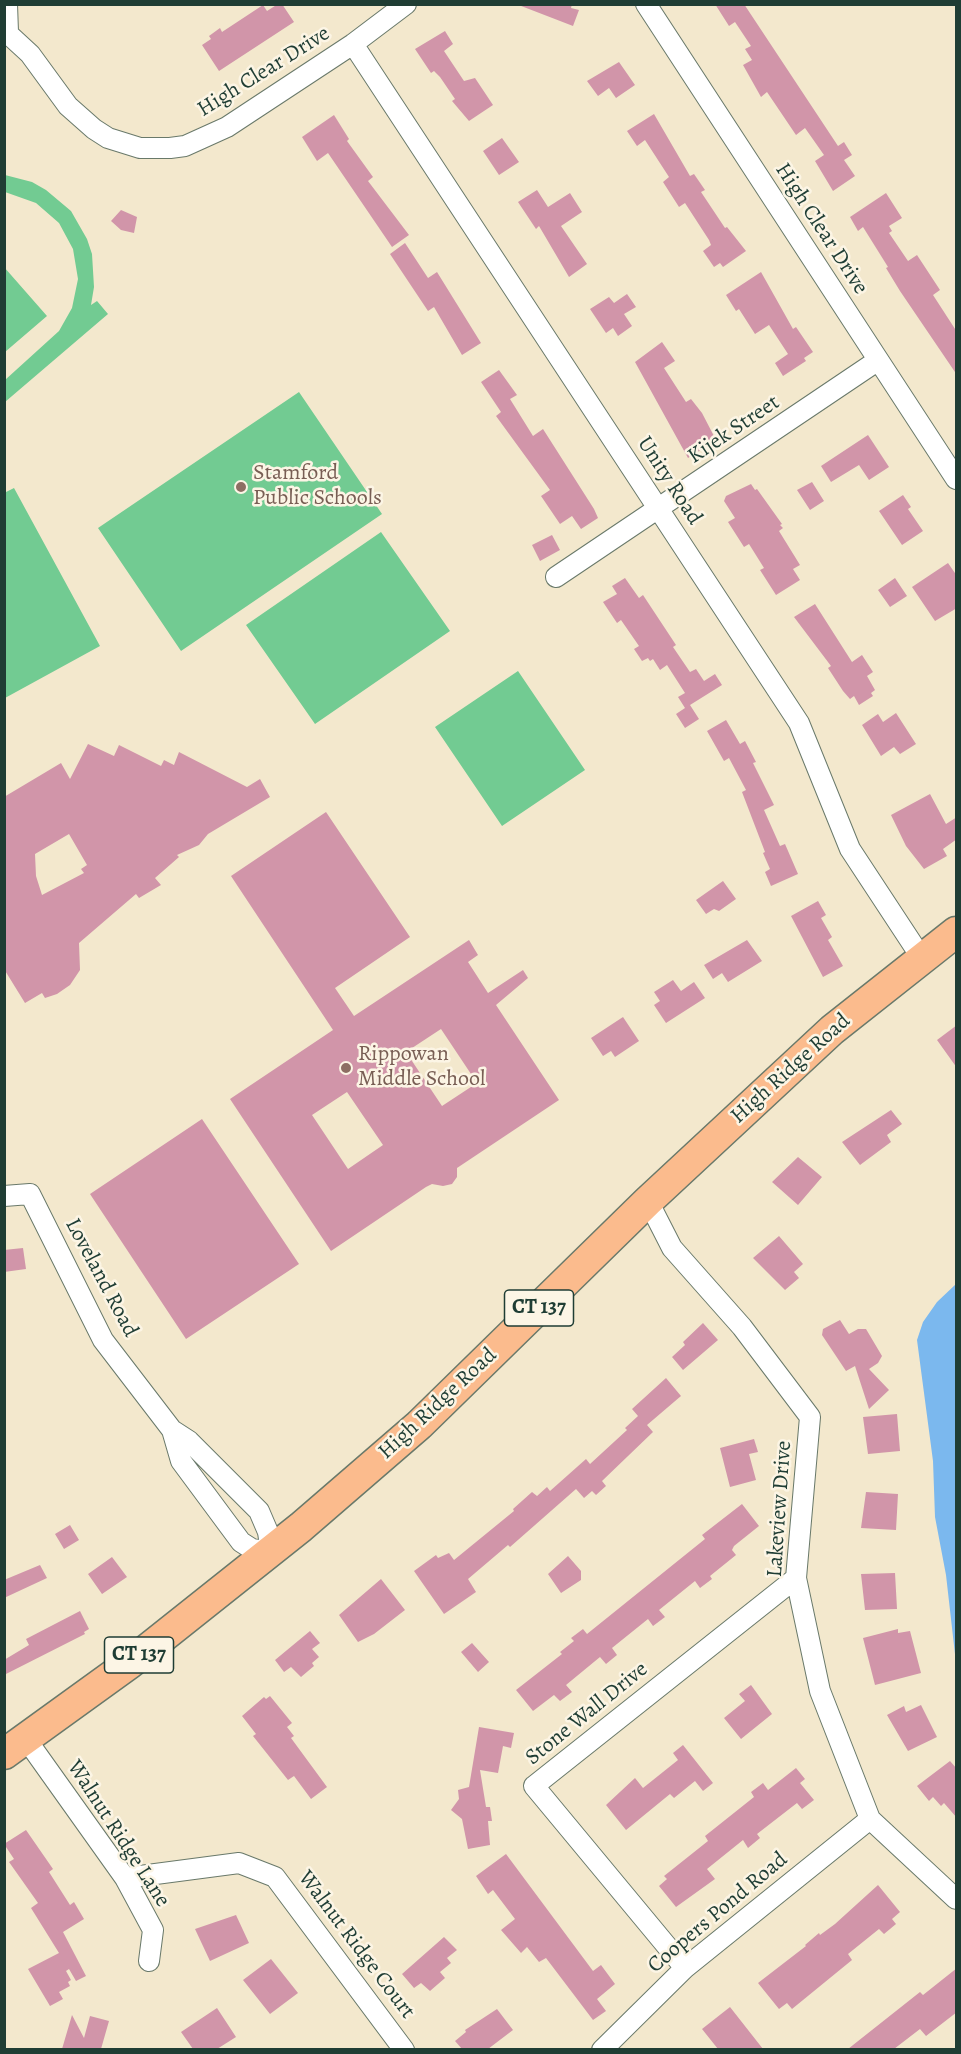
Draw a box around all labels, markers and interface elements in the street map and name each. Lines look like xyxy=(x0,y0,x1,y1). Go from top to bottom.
street label: High Clear Drive xyxy=(193,21,335,123)
street label: High Clear Drive xyxy=(769,158,873,300)
street label: Kijek Street xyxy=(683,390,785,470)
street label: Unity Road xyxy=(631,432,707,530)
place label: Stamford Public Schools xyxy=(253,461,382,512)
marker: Stamford Public Schools xyxy=(234,480,248,494)
street label: High Ridge Road xyxy=(726,1008,856,1130)
place label: Rippowan Middle School xyxy=(358,1042,485,1094)
marker: Rippowan Middle School xyxy=(339,1061,353,1075)
street label: Loveland Road xyxy=(59,1214,143,1342)
road number: CT 137 xyxy=(504,1290,574,1326)
street label: High Ridge Road xyxy=(373,1343,503,1465)
street label: Lakeview Drive xyxy=(762,1440,798,1578)
road number: CT 137 xyxy=(104,1637,174,1673)
street label: Stone Wall Drive xyxy=(521,1657,653,1771)
street label: Walnut Ridge Lane xyxy=(61,1756,175,1912)
street label: Coopers Pond Road xyxy=(643,1847,793,1979)
street label: Walnut Ridge Court xyxy=(292,1866,420,2024)

